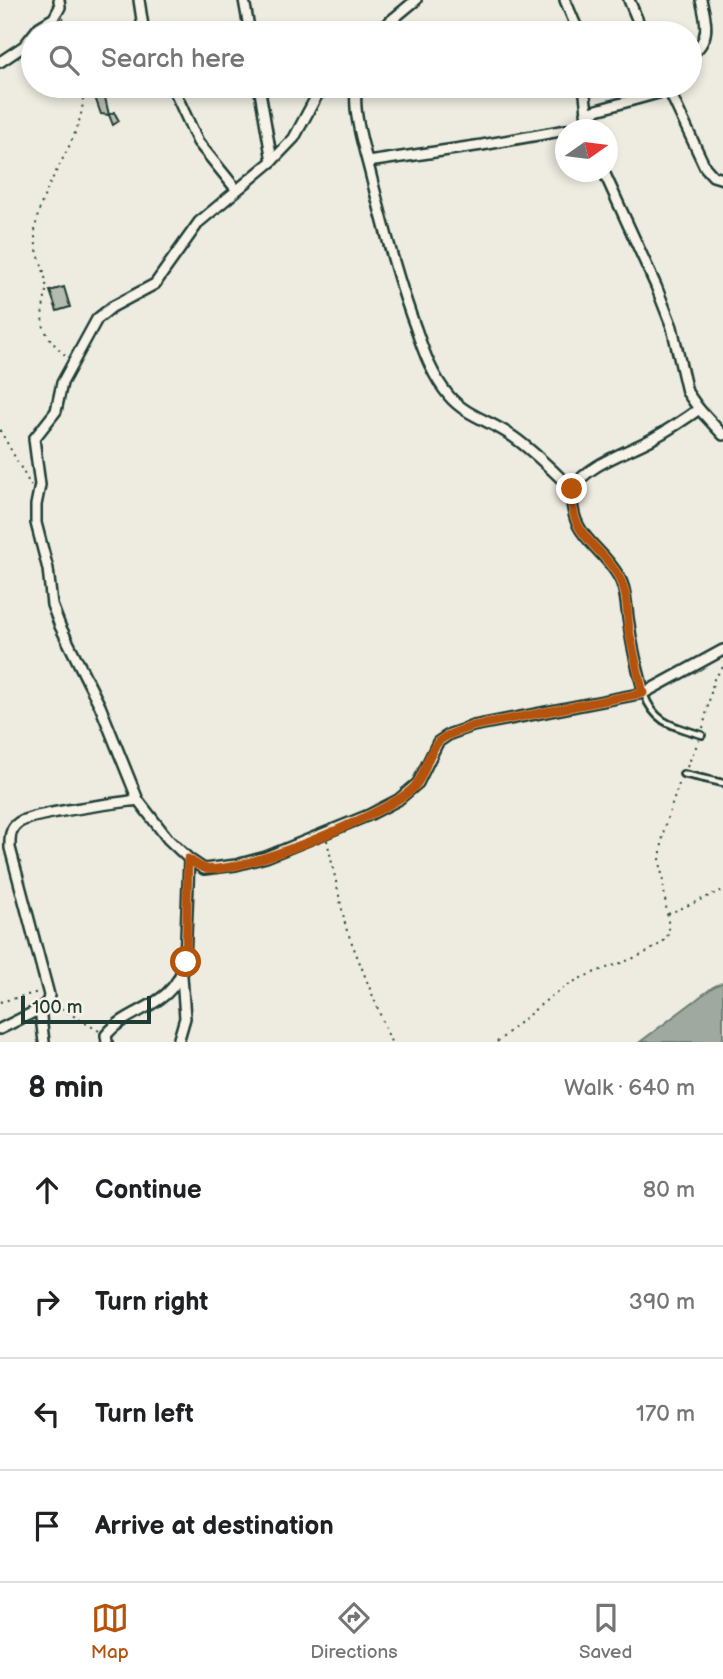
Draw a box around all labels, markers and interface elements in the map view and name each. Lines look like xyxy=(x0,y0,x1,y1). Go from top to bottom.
search box xyxy=(21,21,702,98)
icon: search xyxy=(45,41,83,79)
text: Search here xyxy=(101,44,245,75)
north arrow xyxy=(555,119,618,182)
route end xyxy=(556,473,587,504)
route start xyxy=(170,946,201,977)
scale bar xyxy=(21,993,150,1025)
text: 100 m xyxy=(32,996,83,1019)
text: 8 min xyxy=(28,1070,104,1106)
text: Walk · 640 m xyxy=(564,1074,695,1102)
icon: ahead xyxy=(28,1171,66,1209)
text: Continue xyxy=(95,1175,202,1206)
text: 80 m xyxy=(643,1176,695,1204)
icon: right xyxy=(28,1283,66,1321)
text: Turn right xyxy=(95,1287,208,1318)
text: 390 m xyxy=(629,1288,695,1316)
icon: left xyxy=(28,1395,66,1433)
text: Turn left xyxy=(95,1399,194,1430)
text: 170 m xyxy=(636,1400,695,1428)
icon: arrive xyxy=(28,1507,66,1545)
text: Arrive at destination xyxy=(95,1511,334,1542)
tab: Map xyxy=(91,1599,129,1664)
tab: Directions xyxy=(310,1599,398,1664)
tab: Saved xyxy=(579,1599,632,1664)

